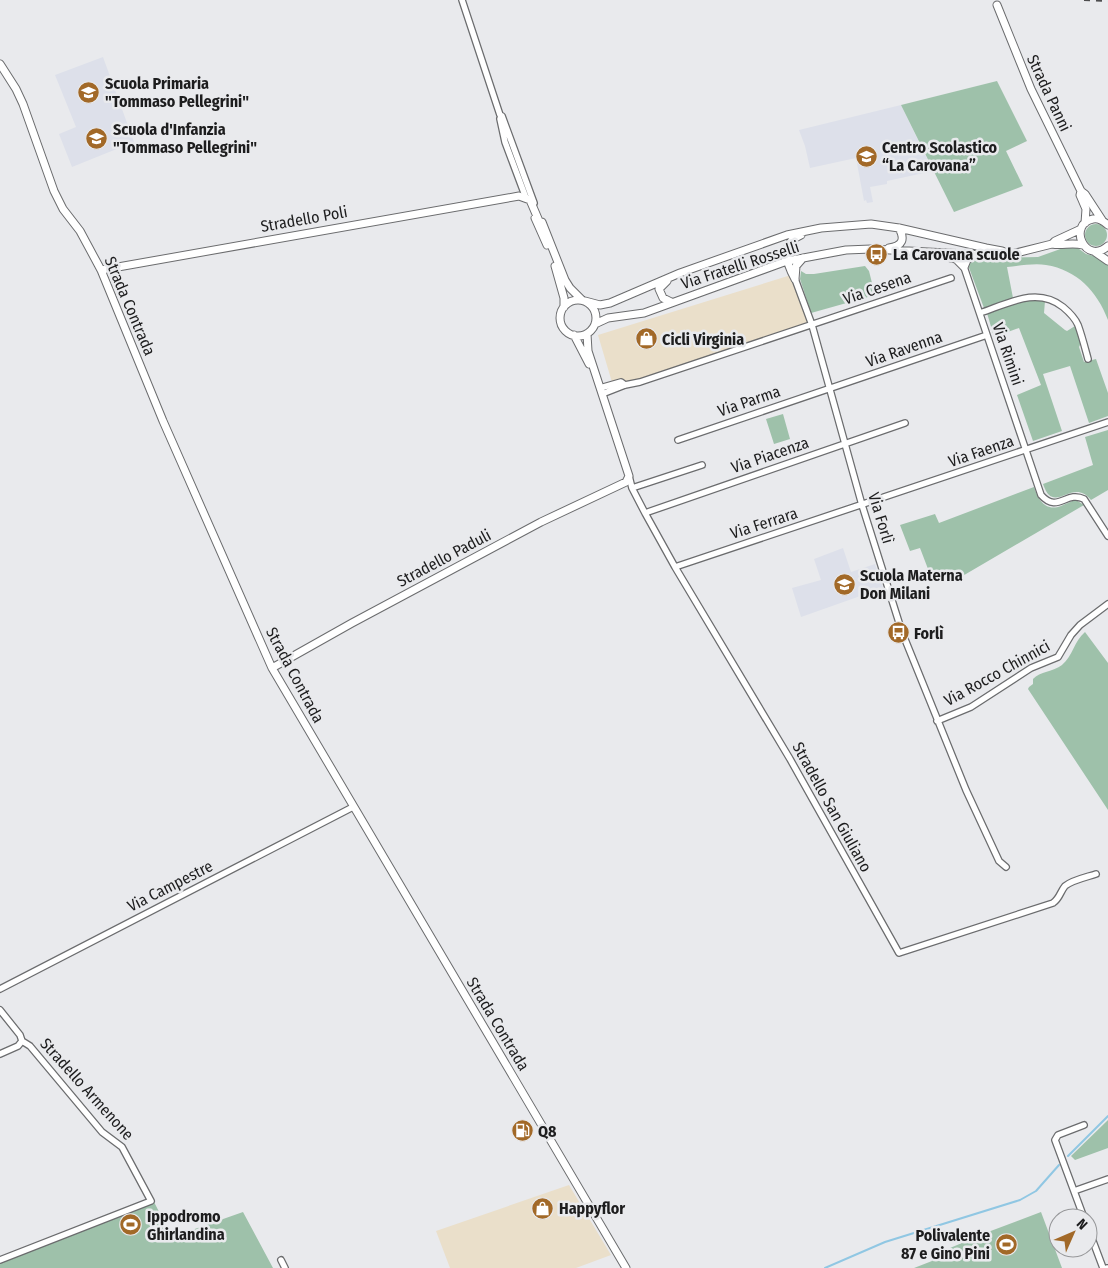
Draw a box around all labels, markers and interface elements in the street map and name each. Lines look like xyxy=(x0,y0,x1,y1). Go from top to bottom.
street label: Strada Panni xyxy=(1023,52,1075,134)
place label: Scuola Primaria "Tommaso Pellegrini" xyxy=(105,74,249,111)
school or university icon: Scuola Primaria "Tommaso Pellegrini" xyxy=(77,80,101,104)
place label: Scuola d'Infanzia "Tommaso Pellegrini" xyxy=(113,120,257,157)
school or university icon: Scuola d'Infanzia "Tommaso Pellegrini" xyxy=(85,126,109,150)
place label: Centro Scolastico “La Carovana” xyxy=(882,138,998,175)
school or university icon: Centro Scolastico “La Carovana” xyxy=(854,144,878,168)
street label: Stradello Poli xyxy=(259,202,349,236)
street label: Via Fratelli Rosselli xyxy=(679,237,801,293)
bus stop icon: La Carovana scuole xyxy=(865,242,889,266)
place label: La Carovana scuole xyxy=(893,245,1020,264)
street label: Strada Contrada xyxy=(101,254,159,358)
street label: Via Cesena xyxy=(841,267,914,308)
street label: Via Rimini xyxy=(988,320,1028,388)
shop icon: Cicli Virginia xyxy=(634,327,658,351)
street label: Via Ravenna xyxy=(863,327,945,371)
place label: Cicli Virginia xyxy=(662,330,744,349)
street label: Via Parma xyxy=(715,381,783,421)
street label: Via Faenza xyxy=(946,431,1016,471)
street label: Via Piacenza xyxy=(729,433,811,477)
street label: Via Forlì xyxy=(864,490,898,546)
street label: Via Ferrara xyxy=(728,503,800,543)
street label: Stradello Paduli xyxy=(394,525,494,591)
place label: Scuola Materna Don Milani xyxy=(860,566,963,603)
school or university icon: Scuola Materna Don Milani xyxy=(832,572,856,596)
bus stop icon: Forlì xyxy=(886,621,910,645)
street label: Strada Contrada xyxy=(262,624,328,726)
place label: Forlì xyxy=(914,624,944,643)
street label: Via Rocco Chinnici xyxy=(941,636,1053,710)
street label: Stradello San Giuliano xyxy=(788,739,876,875)
street label: Via Campestre xyxy=(124,856,216,916)
street label: Strada Contrada xyxy=(463,974,533,1074)
street label: Stradello Armenone xyxy=(36,1034,138,1144)
fuel station icon: Q8 xyxy=(510,1119,534,1143)
place label: Q8 xyxy=(538,1122,557,1141)
shop icon: Happyflor xyxy=(531,1196,555,1220)
place label: Happyflor xyxy=(559,1199,625,1218)
place label: Ippodromo Ghirlandina xyxy=(147,1207,225,1244)
north arrow xyxy=(1048,1208,1098,1258)
sports icon: Ippodromo Ghirlandina xyxy=(119,1213,143,1237)
text: N xyxy=(1073,1215,1091,1233)
place label: Polivalente 87 e Gino Pini xyxy=(901,1226,990,1263)
sports icon: Polivalente 87 e Gino Pini xyxy=(994,1232,1018,1256)

